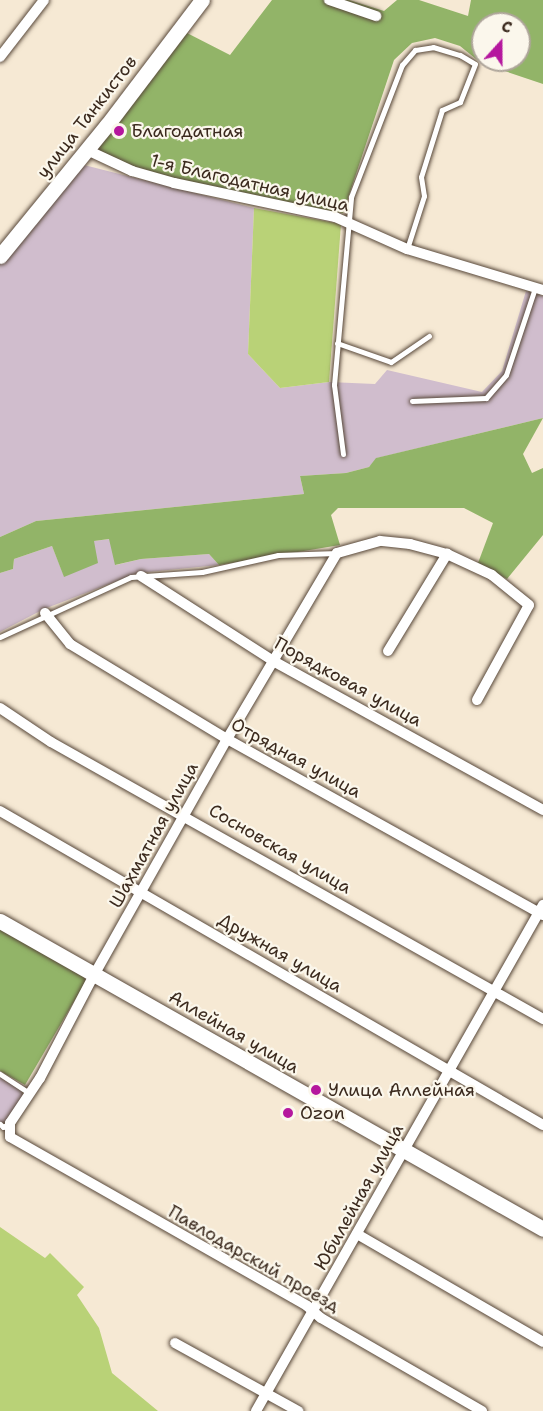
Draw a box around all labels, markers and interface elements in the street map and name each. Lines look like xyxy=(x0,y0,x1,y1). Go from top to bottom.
north arrow xyxy=(471,12,531,72)
text: С xyxy=(499,15,515,38)
street label: улица Танкистов xyxy=(32,51,142,183)
place label: Благодатная xyxy=(131,120,244,142)
marker: Благодатная xyxy=(112,124,126,138)
street label: 1-я Благодатная улица xyxy=(149,150,351,216)
street label: Порядковая улица xyxy=(271,633,425,731)
street label: Отрядная улица xyxy=(227,713,365,803)
street label: Шахматная улица xyxy=(105,758,203,912)
street label: Сосновская улица xyxy=(205,799,355,899)
street label: Дружная улица xyxy=(214,909,346,997)
street label: Аллейная улица xyxy=(165,986,303,1078)
place label: Улица Аллейная xyxy=(328,1079,475,1101)
marker: Улица Аллейная xyxy=(309,1083,323,1097)
place label: Ozon xyxy=(300,1102,345,1124)
marker: Ozon xyxy=(281,1106,295,1120)
street label: Юбилейная улица xyxy=(310,1120,408,1274)
street label: Павлодарский проезд xyxy=(164,1201,344,1317)

